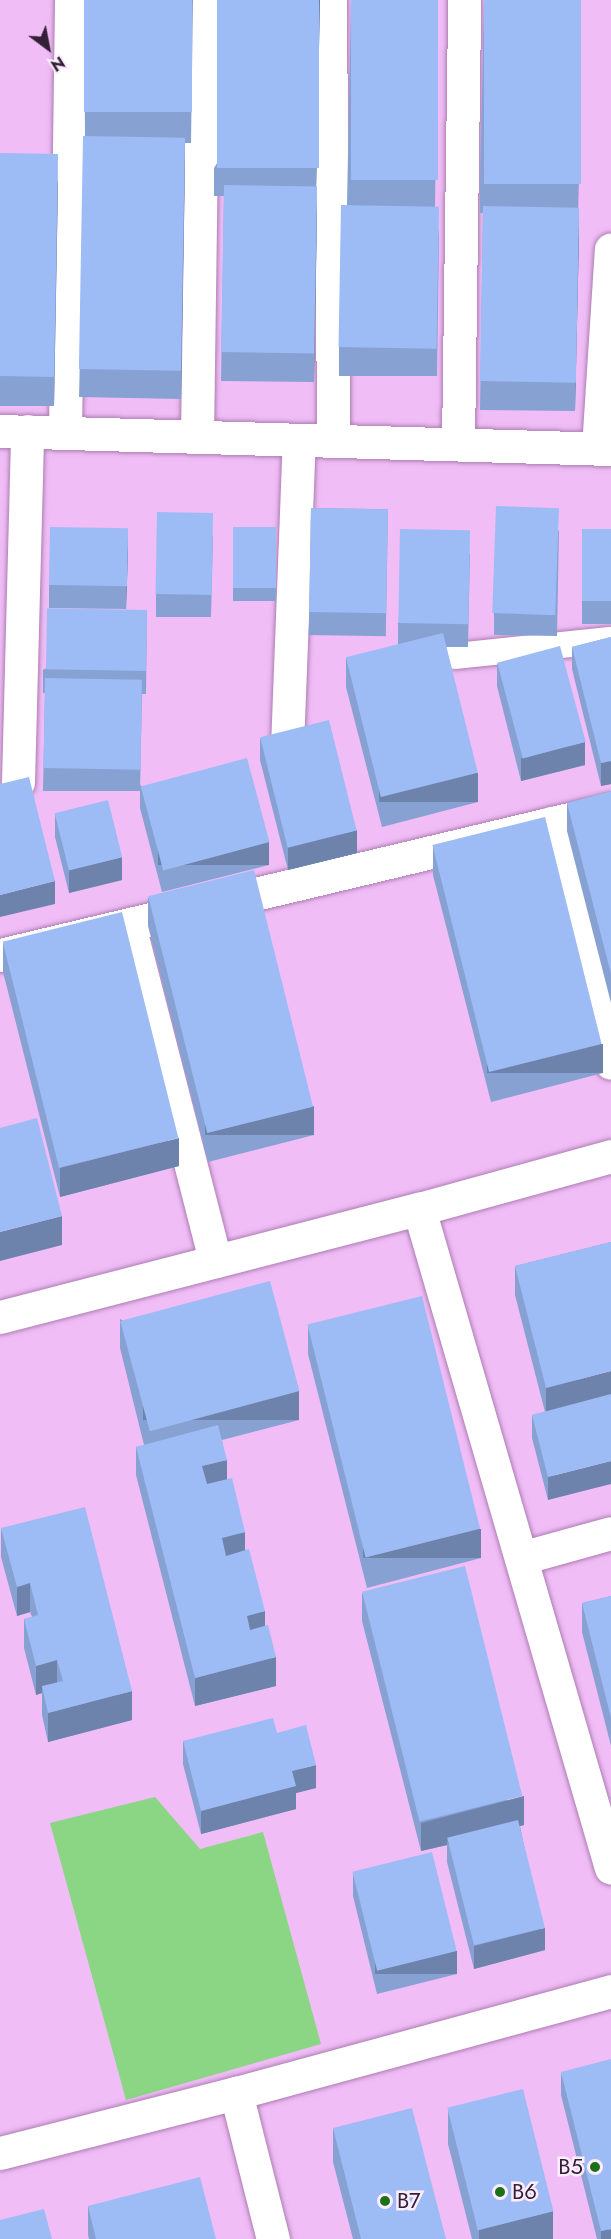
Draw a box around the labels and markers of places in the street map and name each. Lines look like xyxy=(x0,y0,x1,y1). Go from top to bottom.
place label: B5 xyxy=(558,2154,583,2180)
marker: B5 xyxy=(588,2160,602,2174)
place label: B6 xyxy=(512,2179,537,2205)
marker: B6 xyxy=(493,2185,507,2199)
place label: B7 xyxy=(397,2188,420,2214)
marker: B7 xyxy=(378,2194,392,2208)

